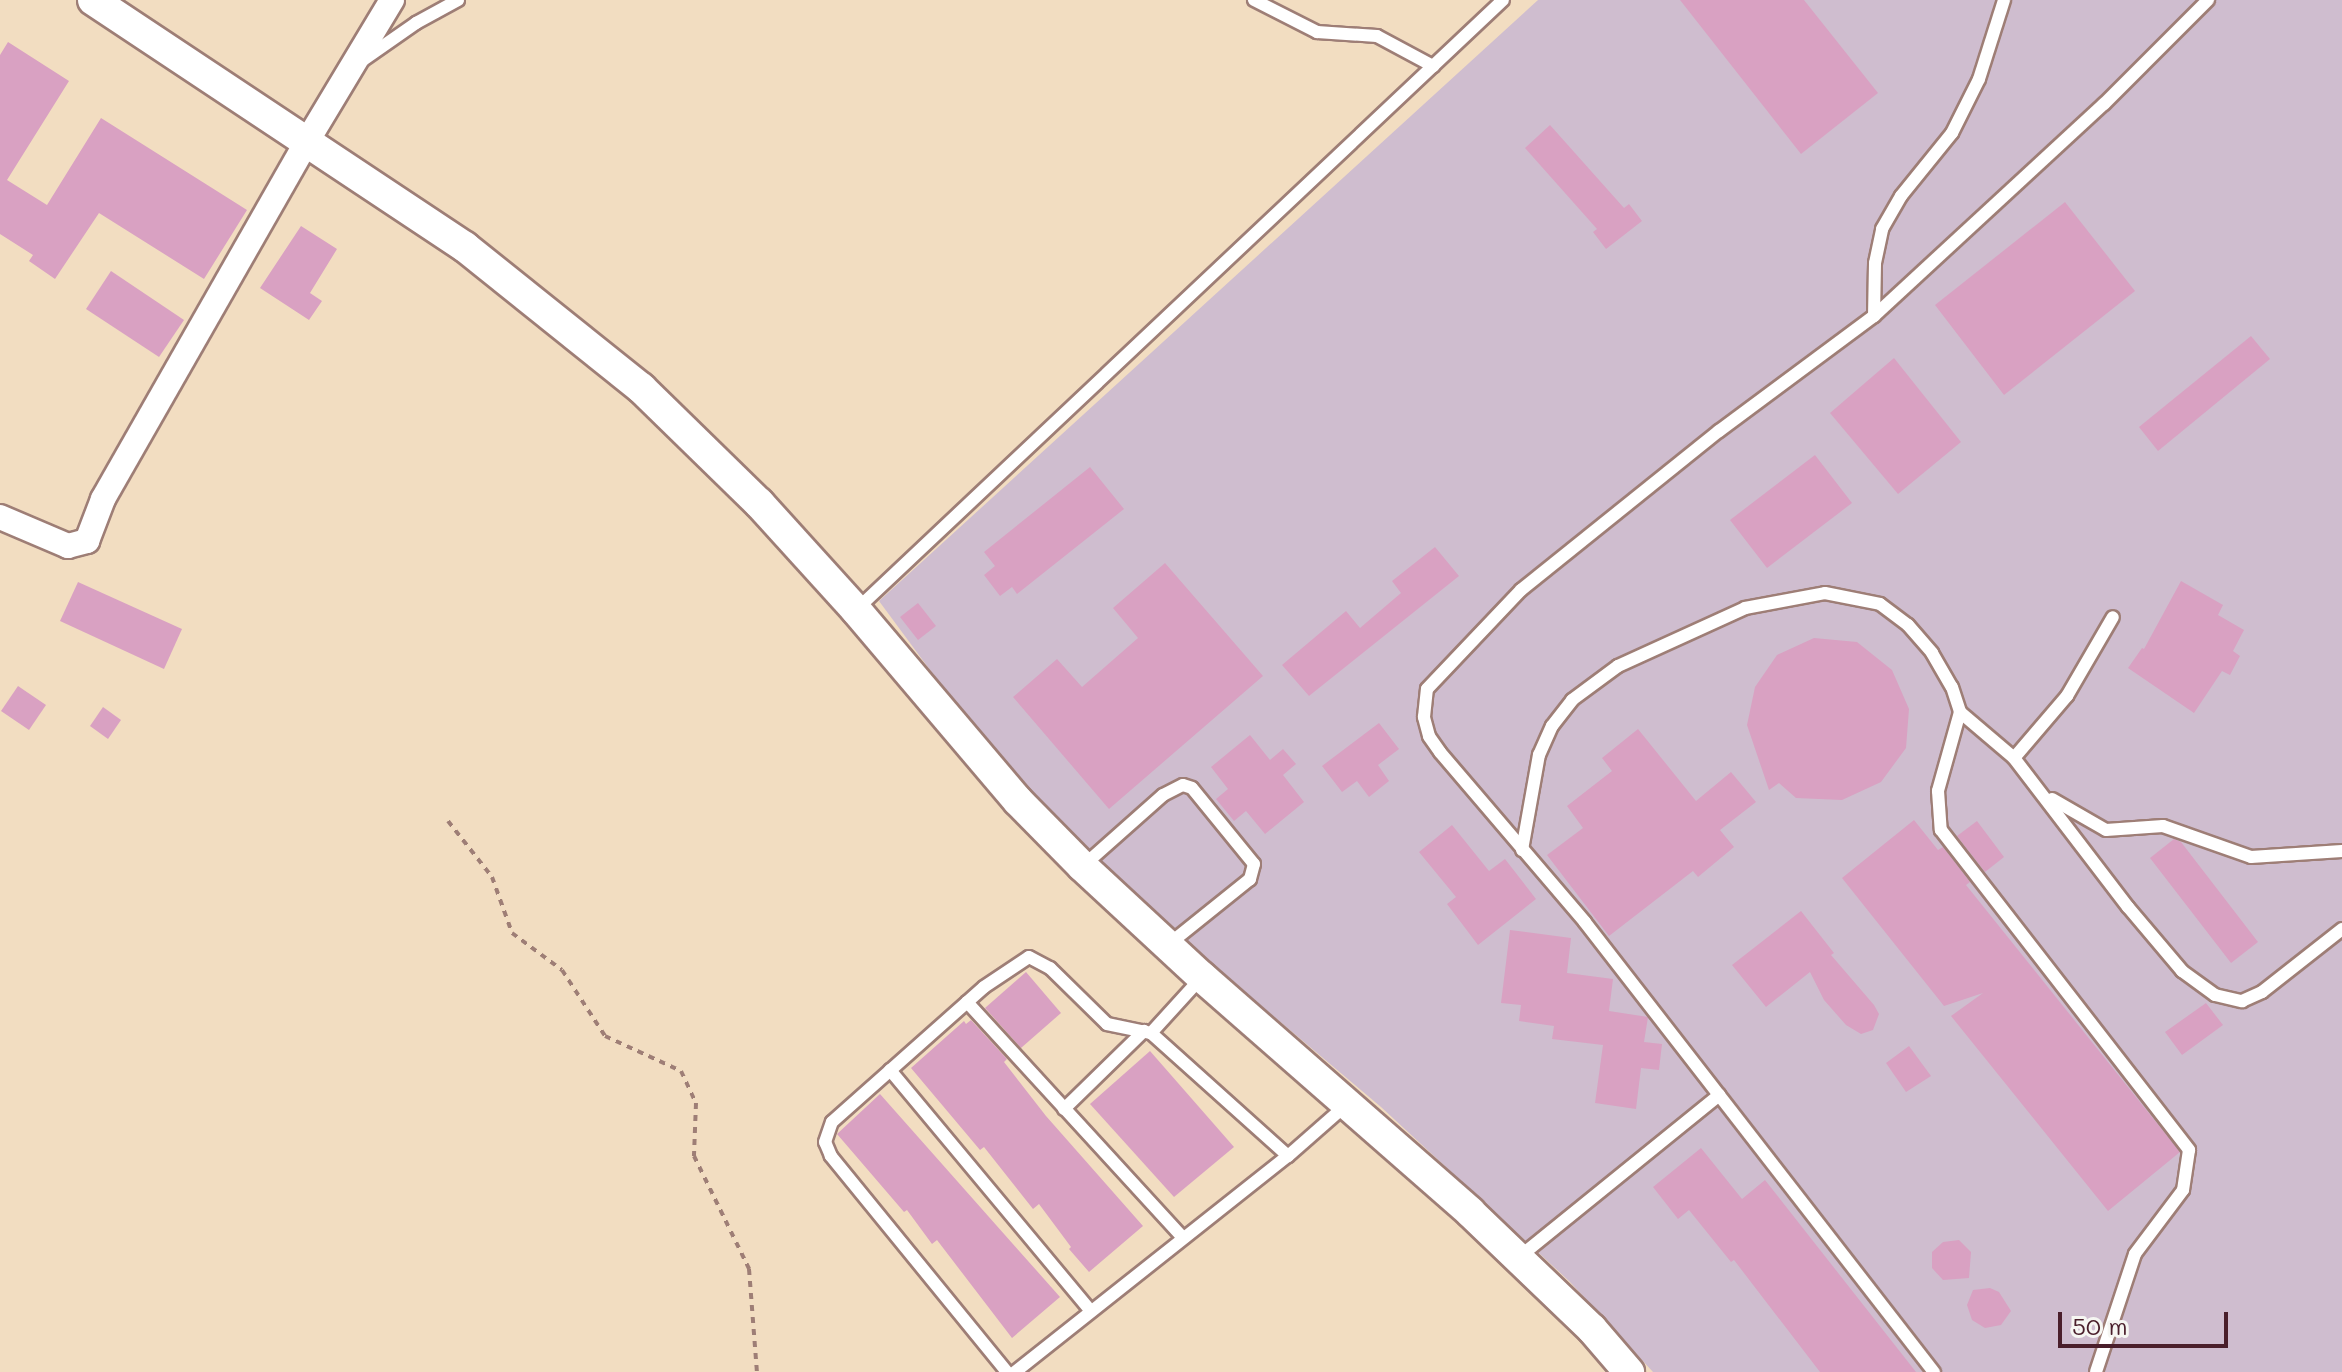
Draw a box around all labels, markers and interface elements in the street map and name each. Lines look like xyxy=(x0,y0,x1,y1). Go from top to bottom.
scale bar xyxy=(2062,1296,2232,1346)
text: 50 m xyxy=(2072,1310,2128,1341)

